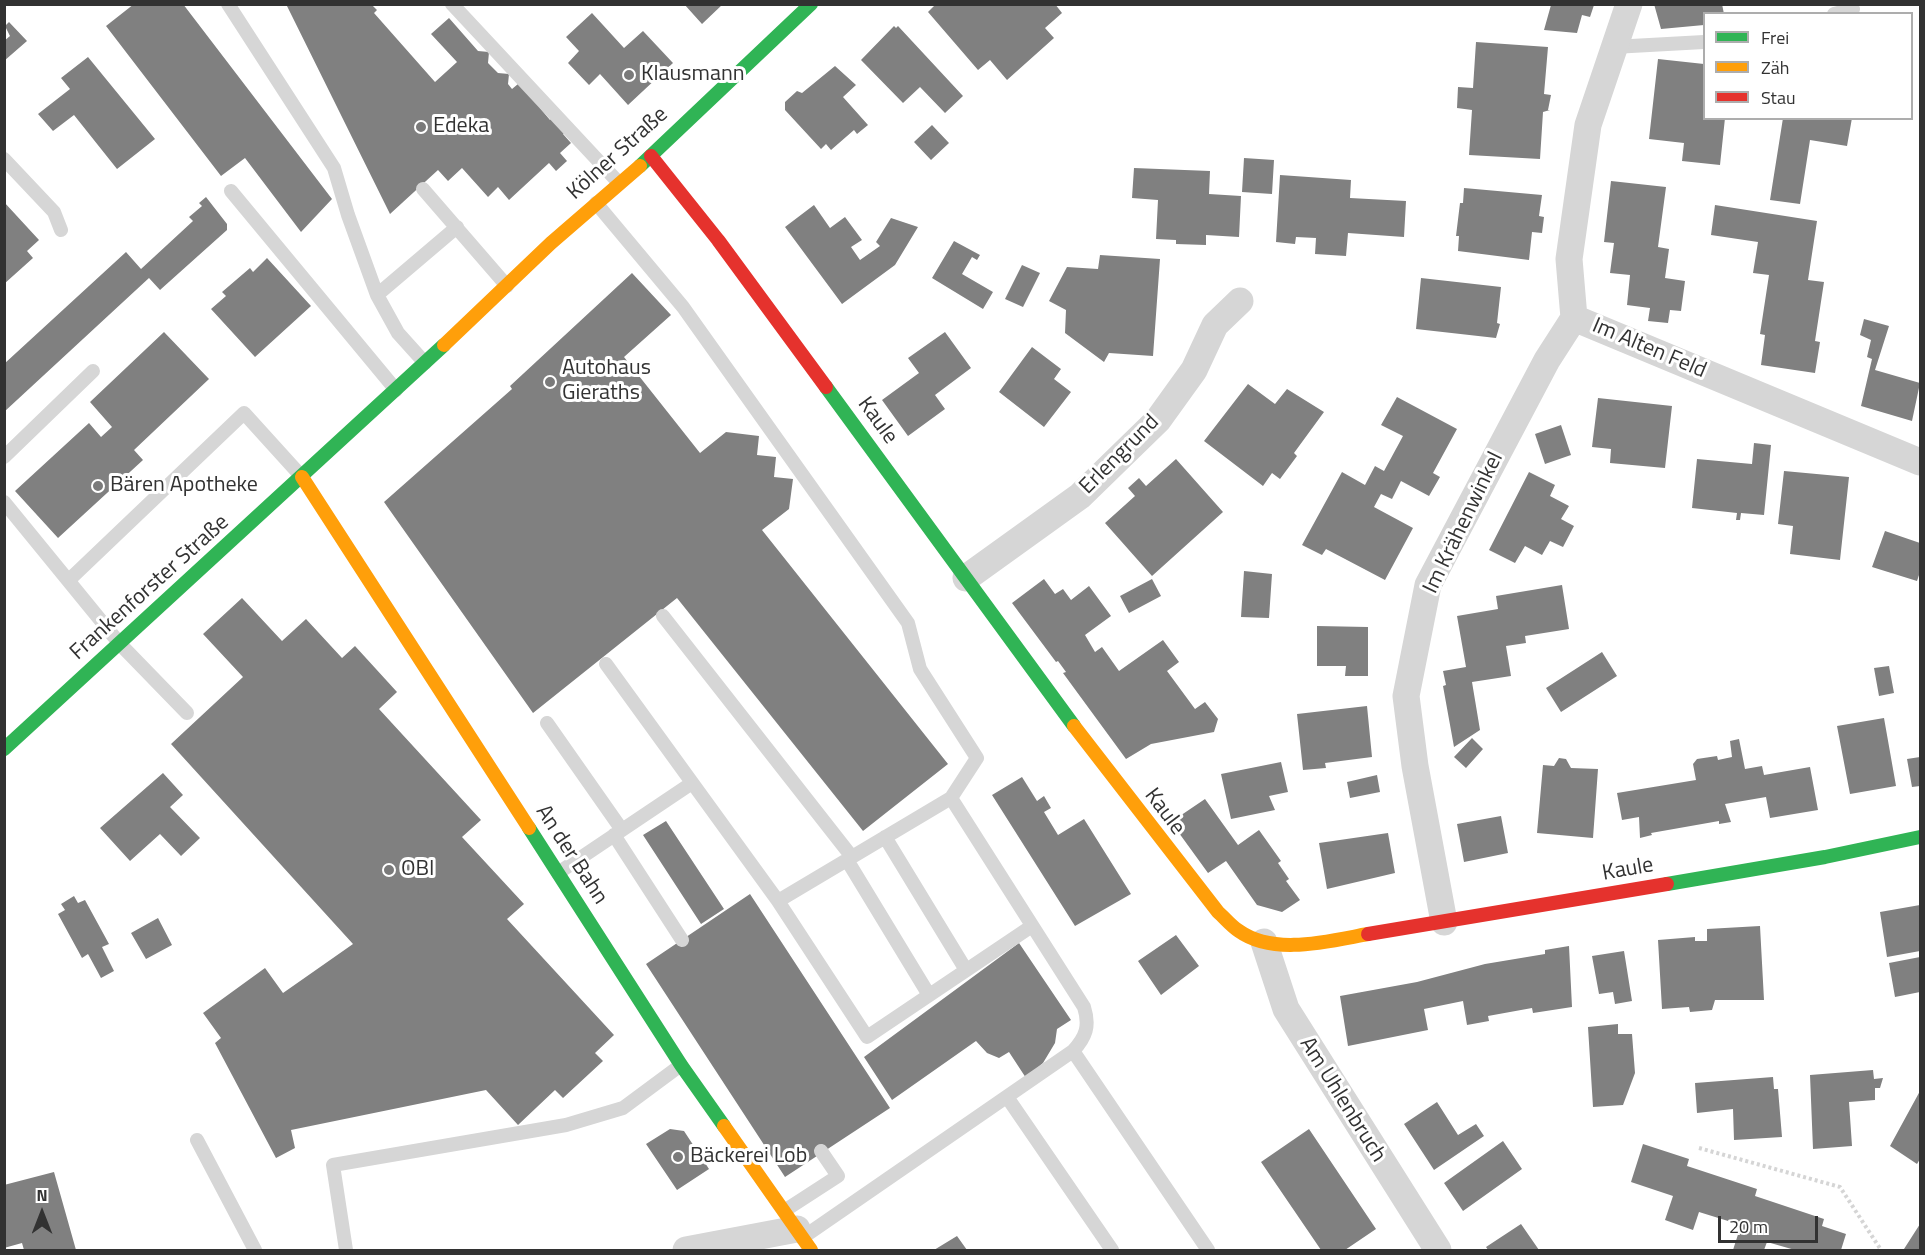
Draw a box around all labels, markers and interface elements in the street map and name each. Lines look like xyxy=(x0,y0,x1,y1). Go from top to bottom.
legend xyxy=(1703,12,1913,120)
text: Frei xyxy=(1761,24,1789,51)
text: Zäh xyxy=(1761,54,1789,81)
place label: Klausmann xyxy=(641,62,745,88)
marker: Klausmann xyxy=(622,68,636,82)
text: Stau xyxy=(1761,84,1796,111)
street label: Kölner Straße xyxy=(562,102,674,206)
place label: Edeka xyxy=(433,114,489,140)
marker: Edeka xyxy=(414,120,428,134)
street label: Im Alten Feld xyxy=(1588,313,1710,385)
place label: Autohaus Gieraths xyxy=(562,356,651,408)
marker: Autohaus Gieraths xyxy=(543,375,557,389)
street label: Kaule xyxy=(851,392,903,450)
street label: Erlengrund xyxy=(1075,410,1165,500)
street label: Im Krähenwinkel xyxy=(1418,448,1510,598)
place label: Bären Apotheke xyxy=(110,473,258,499)
marker: Bären Apotheke xyxy=(91,479,105,493)
street label: Frankenforster Straße xyxy=(65,510,235,666)
street label: Kaule xyxy=(1138,784,1190,840)
street label: An der Bahn xyxy=(529,800,613,910)
street label: Kaule xyxy=(1600,853,1656,887)
place label: OBI xyxy=(401,857,434,883)
marker: OBI xyxy=(382,863,396,877)
street label: Am Uhlenbruch xyxy=(1293,1033,1391,1167)
place label: Bäckerei Lob xyxy=(690,1144,807,1170)
marker: Bäckerei Lob xyxy=(671,1150,685,1164)
north arrow xyxy=(12,1183,72,1243)
text: N xyxy=(36,1183,48,1207)
scale bar xyxy=(1721,1204,1822,1242)
text: 20 m xyxy=(1729,1213,1768,1240)

